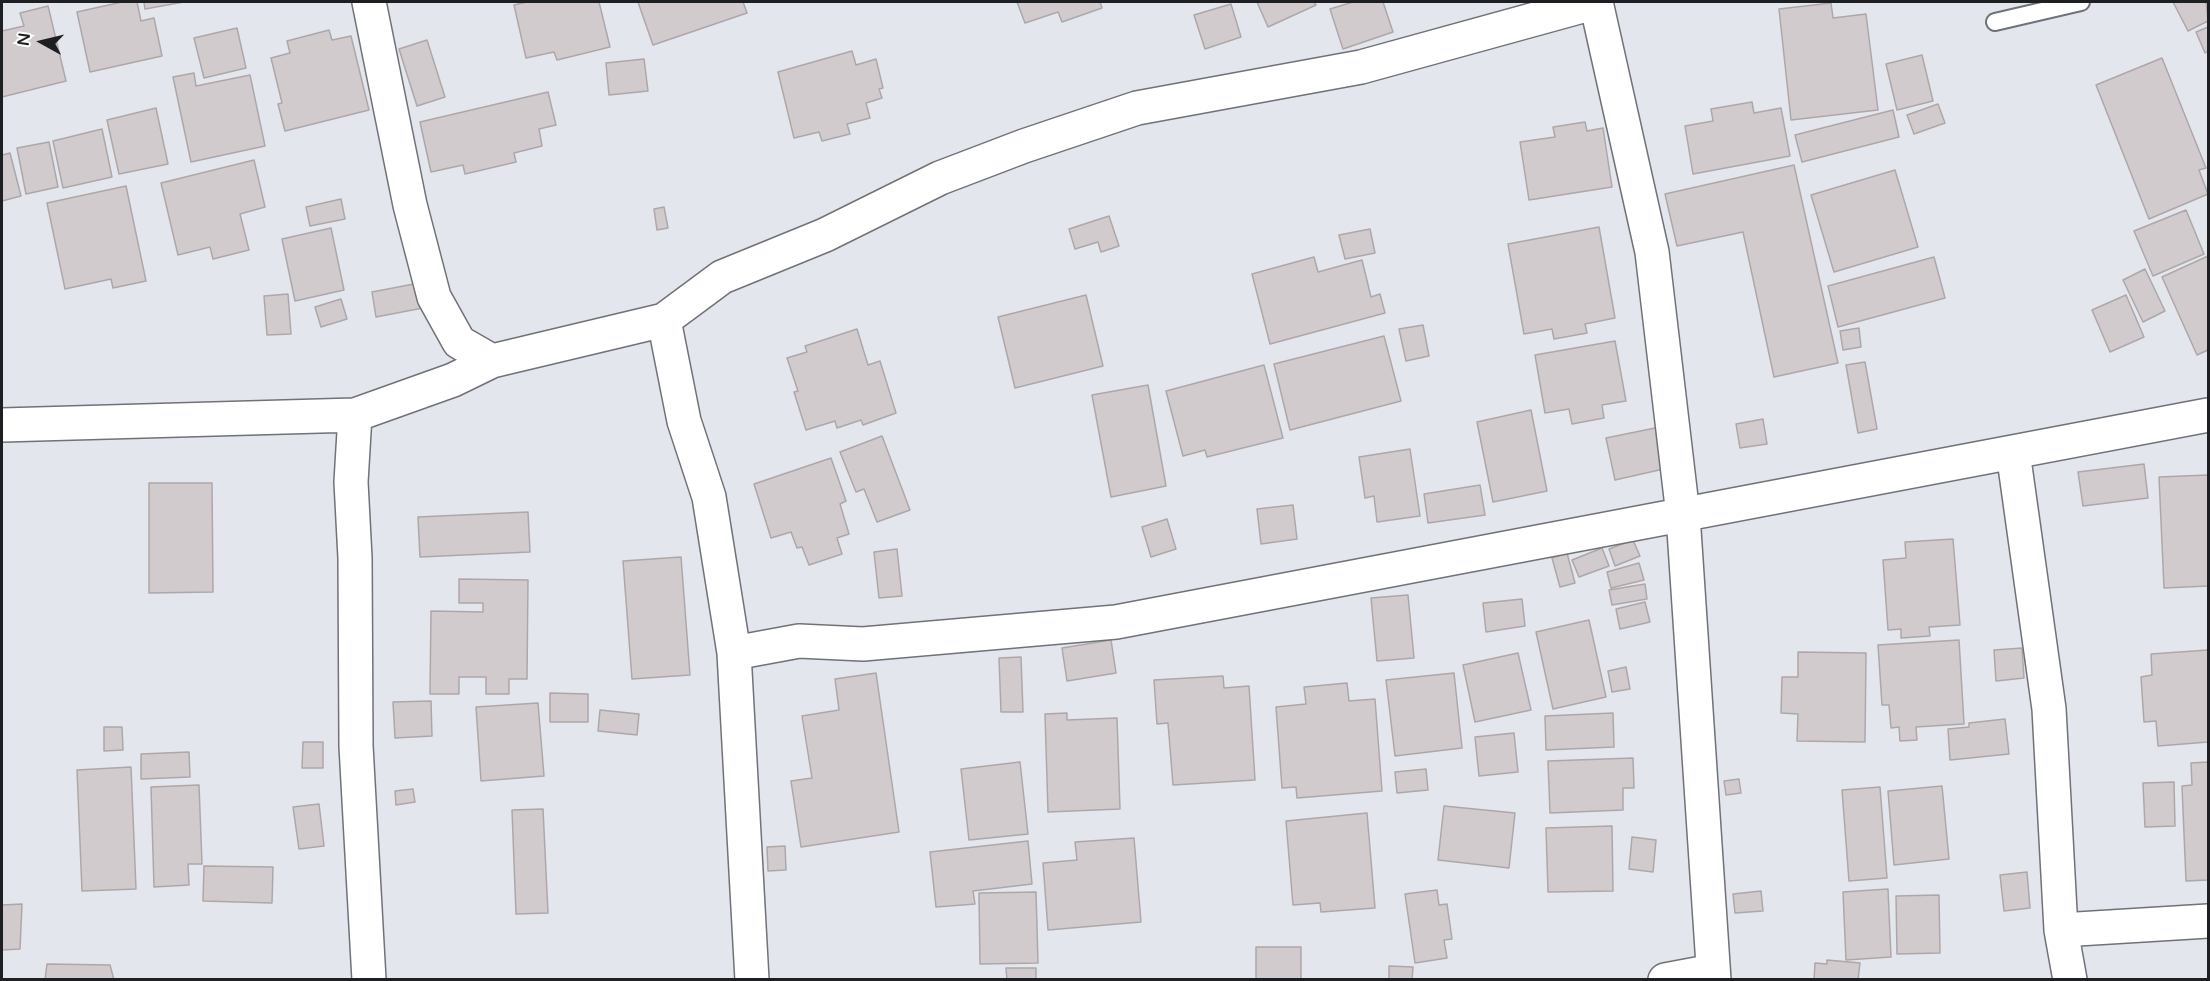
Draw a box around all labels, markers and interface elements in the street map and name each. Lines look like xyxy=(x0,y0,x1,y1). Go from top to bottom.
north arrow xyxy=(12,12,72,72)
text: N xyxy=(13,32,35,47)

